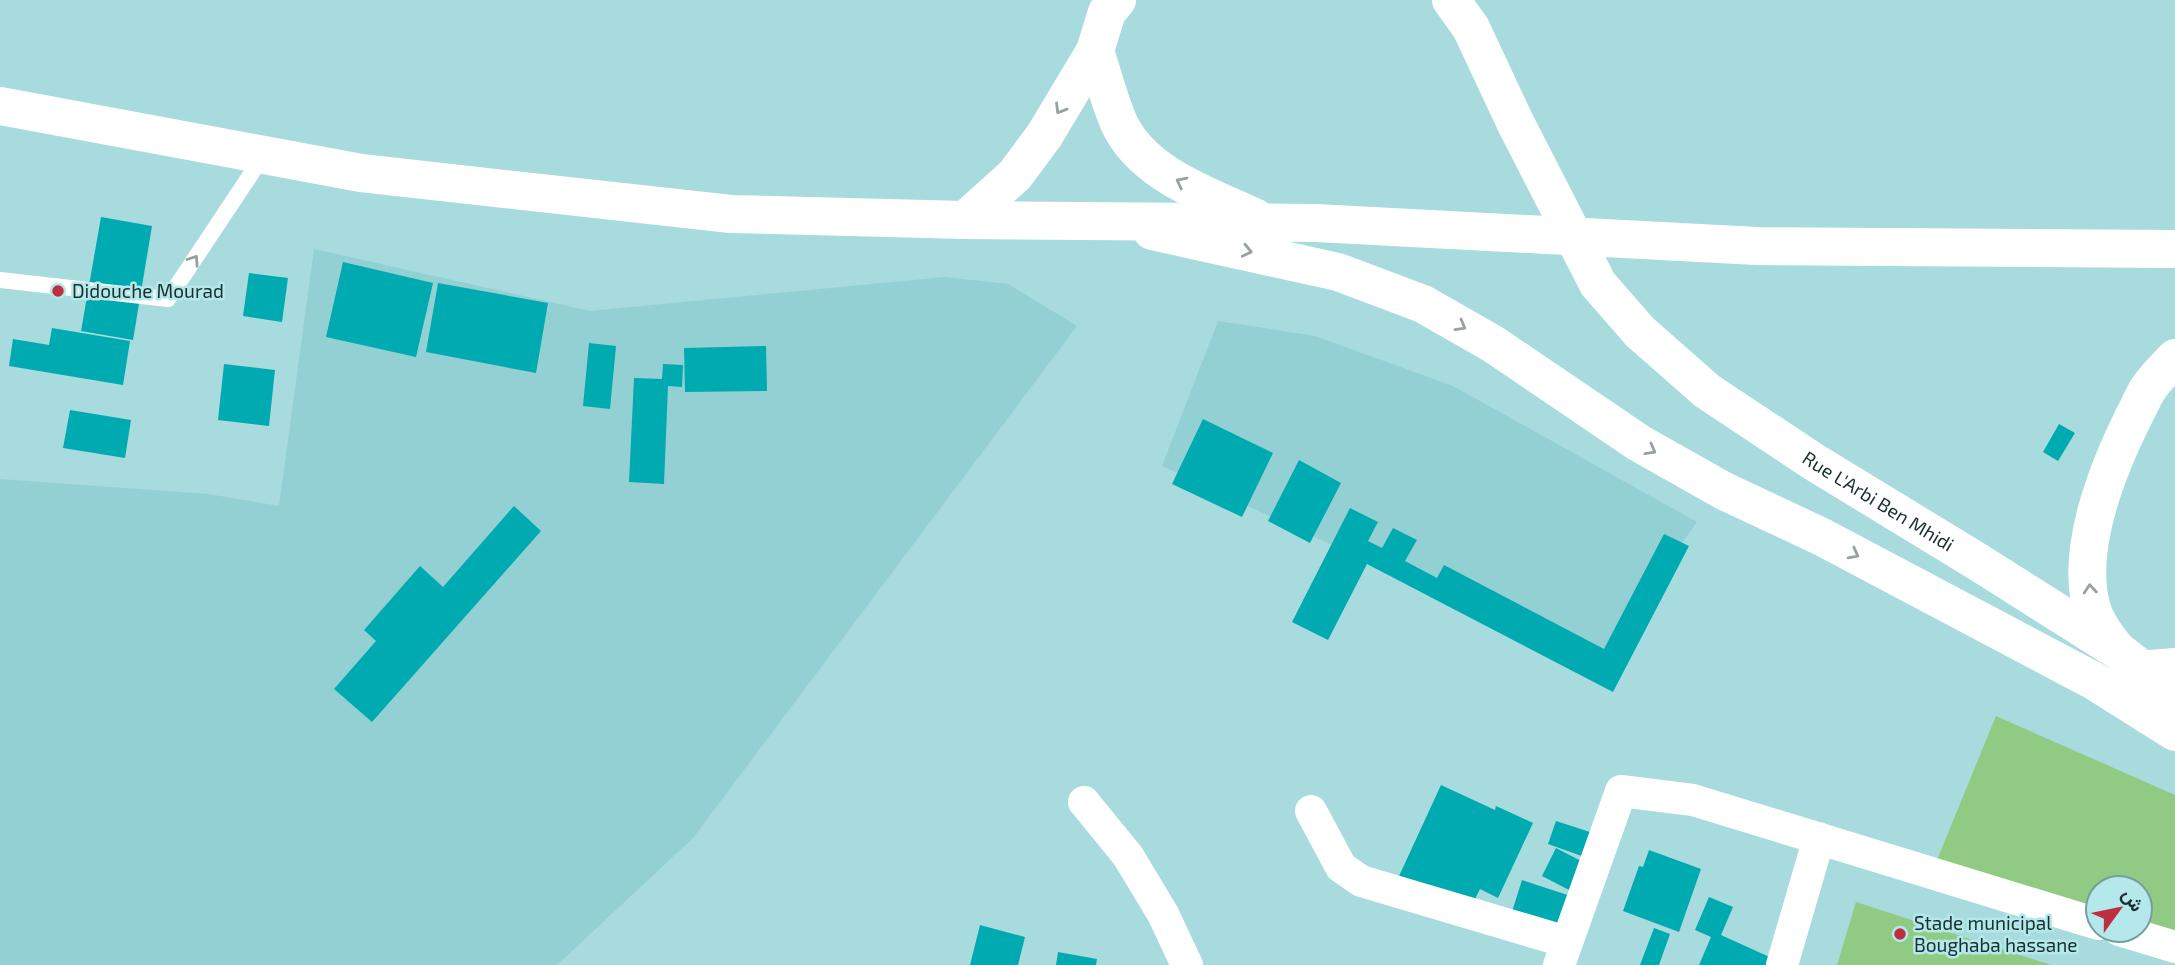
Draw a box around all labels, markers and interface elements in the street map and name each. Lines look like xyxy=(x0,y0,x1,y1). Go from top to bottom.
one-way arrow xyxy=(1056,102,1069,115)
one-way arrow xyxy=(1175,176,1188,190)
one-way arrow xyxy=(1241,243,1253,257)
one-way arrow xyxy=(185,255,198,268)
place label: Didouche Mourad xyxy=(72,279,224,302)
marker: Didouche Mourad xyxy=(50,283,66,299)
one-way arrow xyxy=(1454,318,1466,331)
one-way arrow xyxy=(1644,442,1657,455)
street label: Rue L'Arbi Ben Mhidi xyxy=(1799,446,1958,556)
one-way arrow xyxy=(1847,545,1859,559)
one-way arrow xyxy=(2082,584,2097,595)
north arrow xyxy=(2084,874,2154,944)
text: ش xyxy=(2117,884,2150,916)
place label: Stade municipal Boughaba hassane xyxy=(1914,911,2077,956)
marker: Stade municipal Boughaba hassane xyxy=(1892,926,1908,942)

